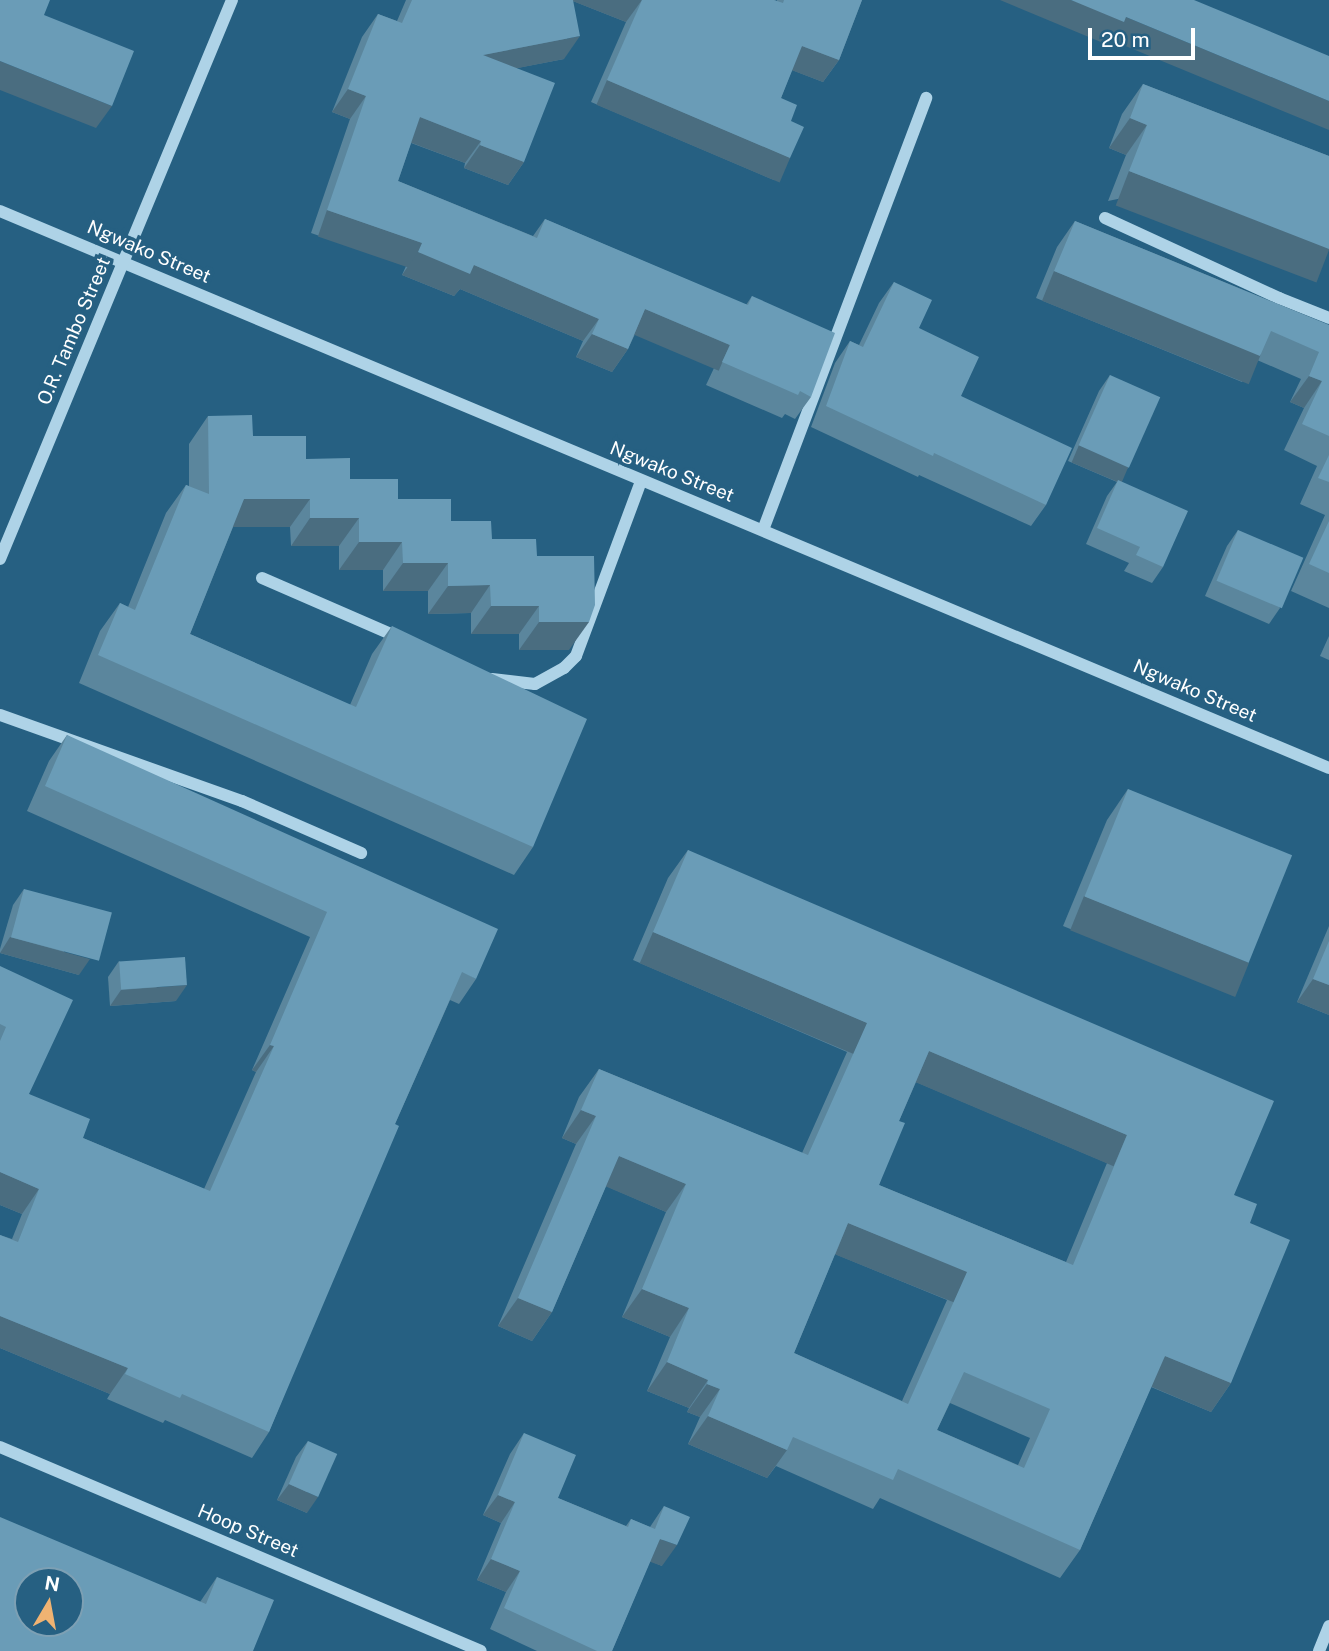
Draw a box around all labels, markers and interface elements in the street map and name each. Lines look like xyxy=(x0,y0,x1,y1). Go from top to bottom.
scale bar xyxy=(1091,14,1198,58)
text: 20 m xyxy=(1101,27,1150,52)
street label: Ngwako Street xyxy=(84,216,214,288)
street label: O.R. Tambo Street xyxy=(33,254,115,408)
street label: Ngwako Street xyxy=(606,437,738,507)
street label: Ngwako Street xyxy=(1130,655,1260,727)
street label: Hoop Street xyxy=(194,1500,302,1562)
north arrow xyxy=(14,1567,84,1637)
text: N xyxy=(43,1571,62,1595)

